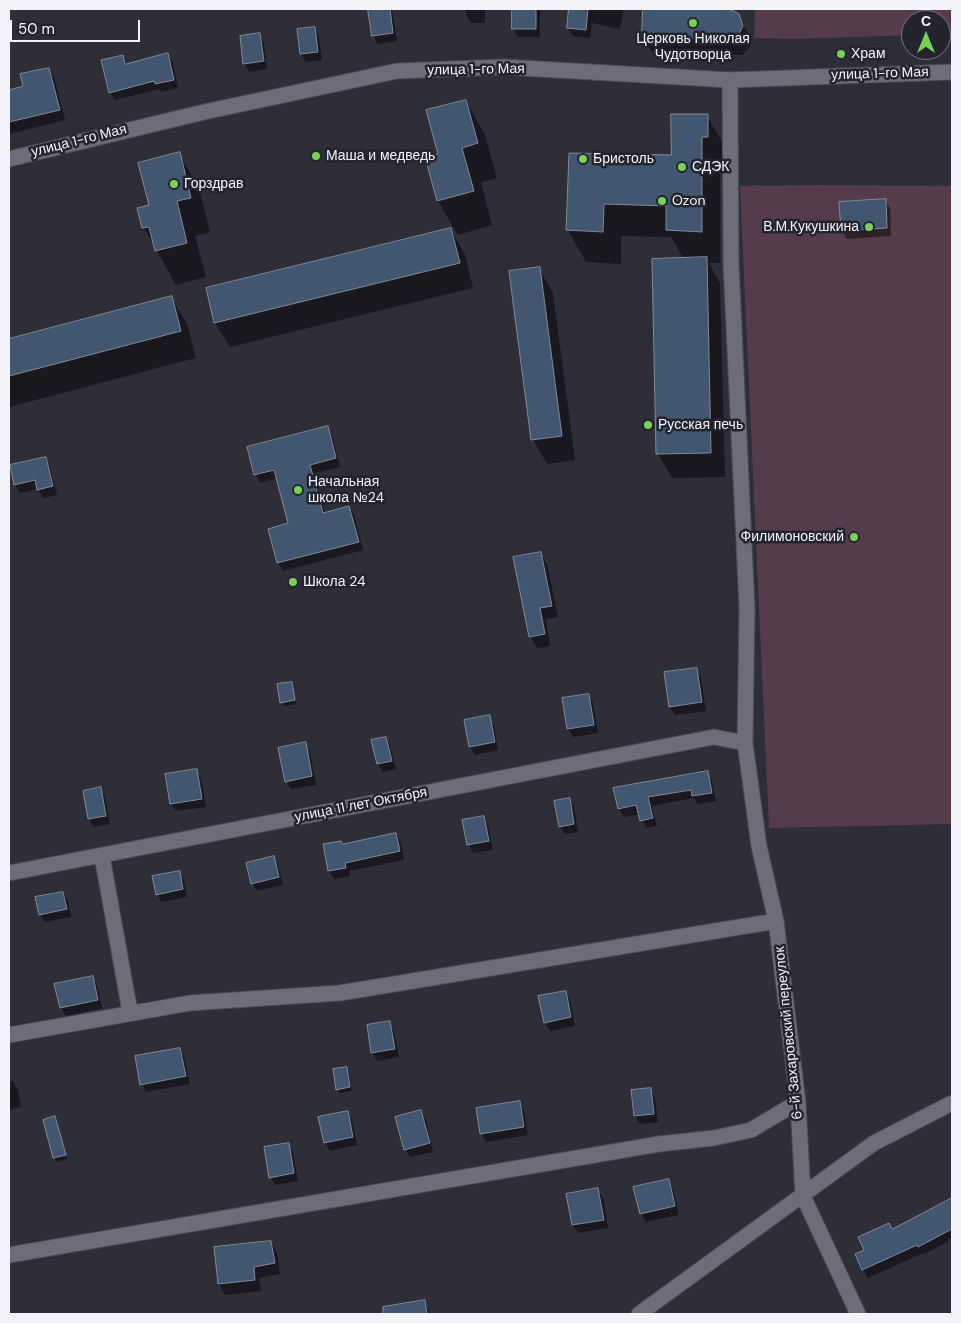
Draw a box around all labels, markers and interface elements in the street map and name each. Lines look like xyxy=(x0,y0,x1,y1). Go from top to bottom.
scale bar xyxy=(12,10,142,42)
north arrow xyxy=(901,10,951,60)
text: С xyxy=(921,12,931,30)
marker: Церковь Николая Чудотворца xyxy=(687,17,699,29)
text: 50 m xyxy=(18,19,55,39)
place label: Церковь Николая Чудотворца xyxy=(636,31,750,64)
place label: Храм xyxy=(851,46,886,62)
marker: Храм xyxy=(835,48,847,60)
street label: улица 1-го Мая xyxy=(427,61,525,79)
street label: улица 1-го Мая xyxy=(831,64,929,84)
street label: улица 1-го Мая xyxy=(30,121,128,161)
place label: Маша и медведь xyxy=(326,148,435,164)
marker: Маша и медведь xyxy=(310,150,322,162)
place label: Бристоль xyxy=(593,151,654,167)
marker: Бристоль xyxy=(577,153,589,165)
place label: СДЭК xyxy=(692,159,730,175)
marker: СДЭК xyxy=(676,161,688,173)
place label: Горздрав xyxy=(184,176,243,192)
marker: Горздрав xyxy=(168,178,180,190)
place label: Ozon xyxy=(672,193,706,209)
marker: Ozon xyxy=(656,195,668,207)
place label: В.М.Кукушкина xyxy=(763,219,859,235)
marker: В.М.Кукушкина xyxy=(863,221,875,233)
place label: Русская печь xyxy=(658,417,743,433)
marker: Русская печь xyxy=(642,419,654,431)
place label: Начальная школа №24 xyxy=(308,474,384,507)
marker: Начальная школа №24 xyxy=(292,484,304,496)
place label: Филимоновский xyxy=(741,529,844,545)
marker: Филимоновский xyxy=(848,531,860,543)
place label: Школа 24 xyxy=(303,574,366,590)
marker: Школа 24 xyxy=(287,576,299,588)
street label: улица 11 лет Октября xyxy=(293,784,429,826)
street label: 6-й Захаровский переулок xyxy=(772,946,806,1120)

